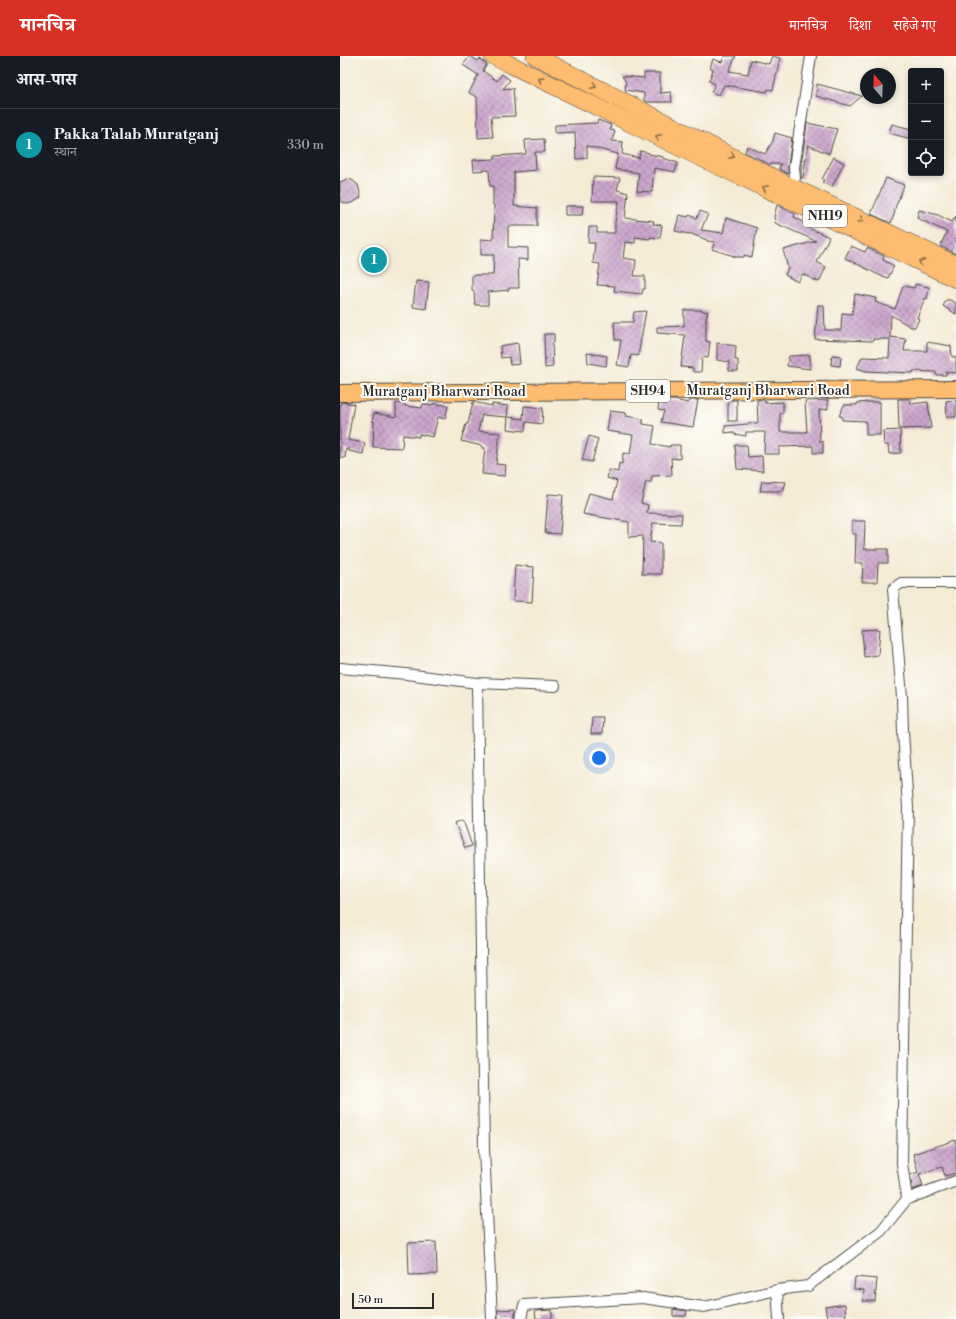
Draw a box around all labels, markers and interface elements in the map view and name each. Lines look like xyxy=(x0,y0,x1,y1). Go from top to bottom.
text: मानचित्र xyxy=(20,13,75,37)
text: मानचित्र xyxy=(789,17,827,35)
text: दिशा xyxy=(849,17,871,35)
text: सहेजे गए xyxy=(893,17,936,35)
north arrow xyxy=(860,68,896,104)
map controls xyxy=(908,68,944,176)
button: + xyxy=(908,68,944,104)
text: आस-पास xyxy=(16,69,77,91)
one-way arrow xyxy=(538,77,546,85)
one-way arrow xyxy=(590,82,597,89)
button: − xyxy=(908,104,944,140)
text: Pakka Talab Muratganj xyxy=(54,125,219,144)
one-way arrow xyxy=(655,134,663,142)
text: 1 xyxy=(26,137,32,153)
text: 330 m xyxy=(287,137,324,153)
button: locate xyxy=(908,140,944,176)
text: स्थान xyxy=(54,144,77,160)
one-way arrow xyxy=(728,152,735,159)
one-way arrow xyxy=(762,185,770,193)
road number: NH19 xyxy=(803,205,847,227)
one-way arrow xyxy=(857,215,865,223)
pin: 1 xyxy=(361,245,387,275)
one-way arrow xyxy=(918,259,925,267)
road number: SH94 xyxy=(626,380,670,402)
street label: Muratganj Bharwari Road xyxy=(686,382,850,400)
street label: Muratganj Bharwari Road xyxy=(362,383,526,401)
your location xyxy=(589,748,609,768)
scale bar xyxy=(352,1291,434,1310)
text: 50 m xyxy=(358,1293,383,1307)

